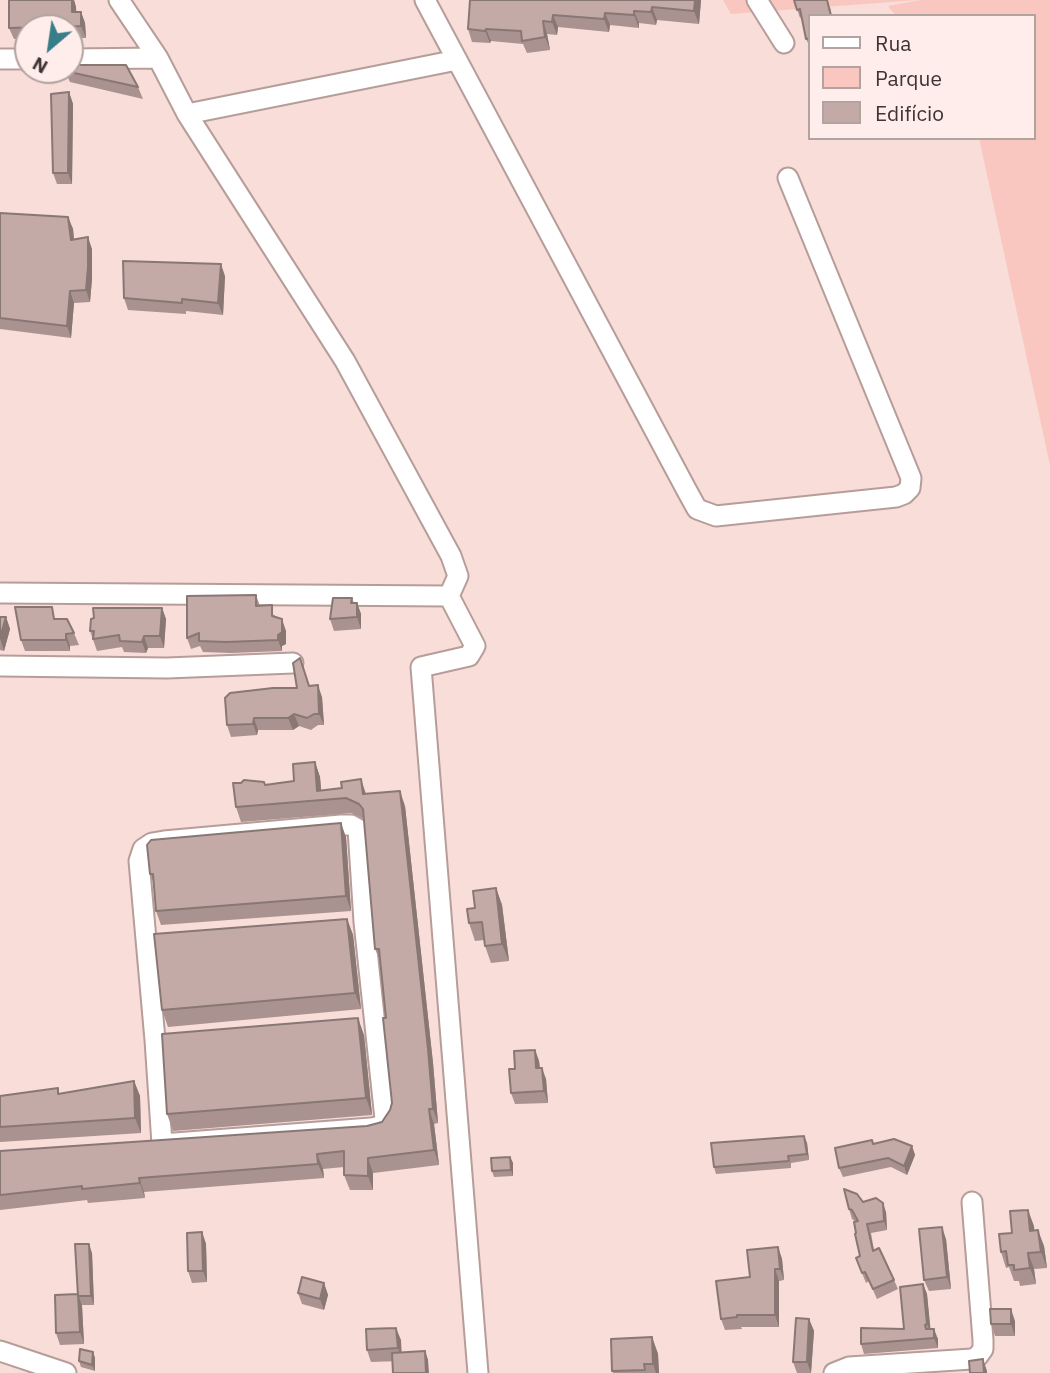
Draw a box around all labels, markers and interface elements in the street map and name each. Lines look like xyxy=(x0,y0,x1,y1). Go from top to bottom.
north arrow xyxy=(14,14,84,84)
legend xyxy=(808,14,1036,140)
text: Rua xyxy=(875,29,912,57)
text: N xyxy=(28,52,52,79)
text: Parque xyxy=(875,64,942,92)
text: Edifício xyxy=(875,99,944,127)

